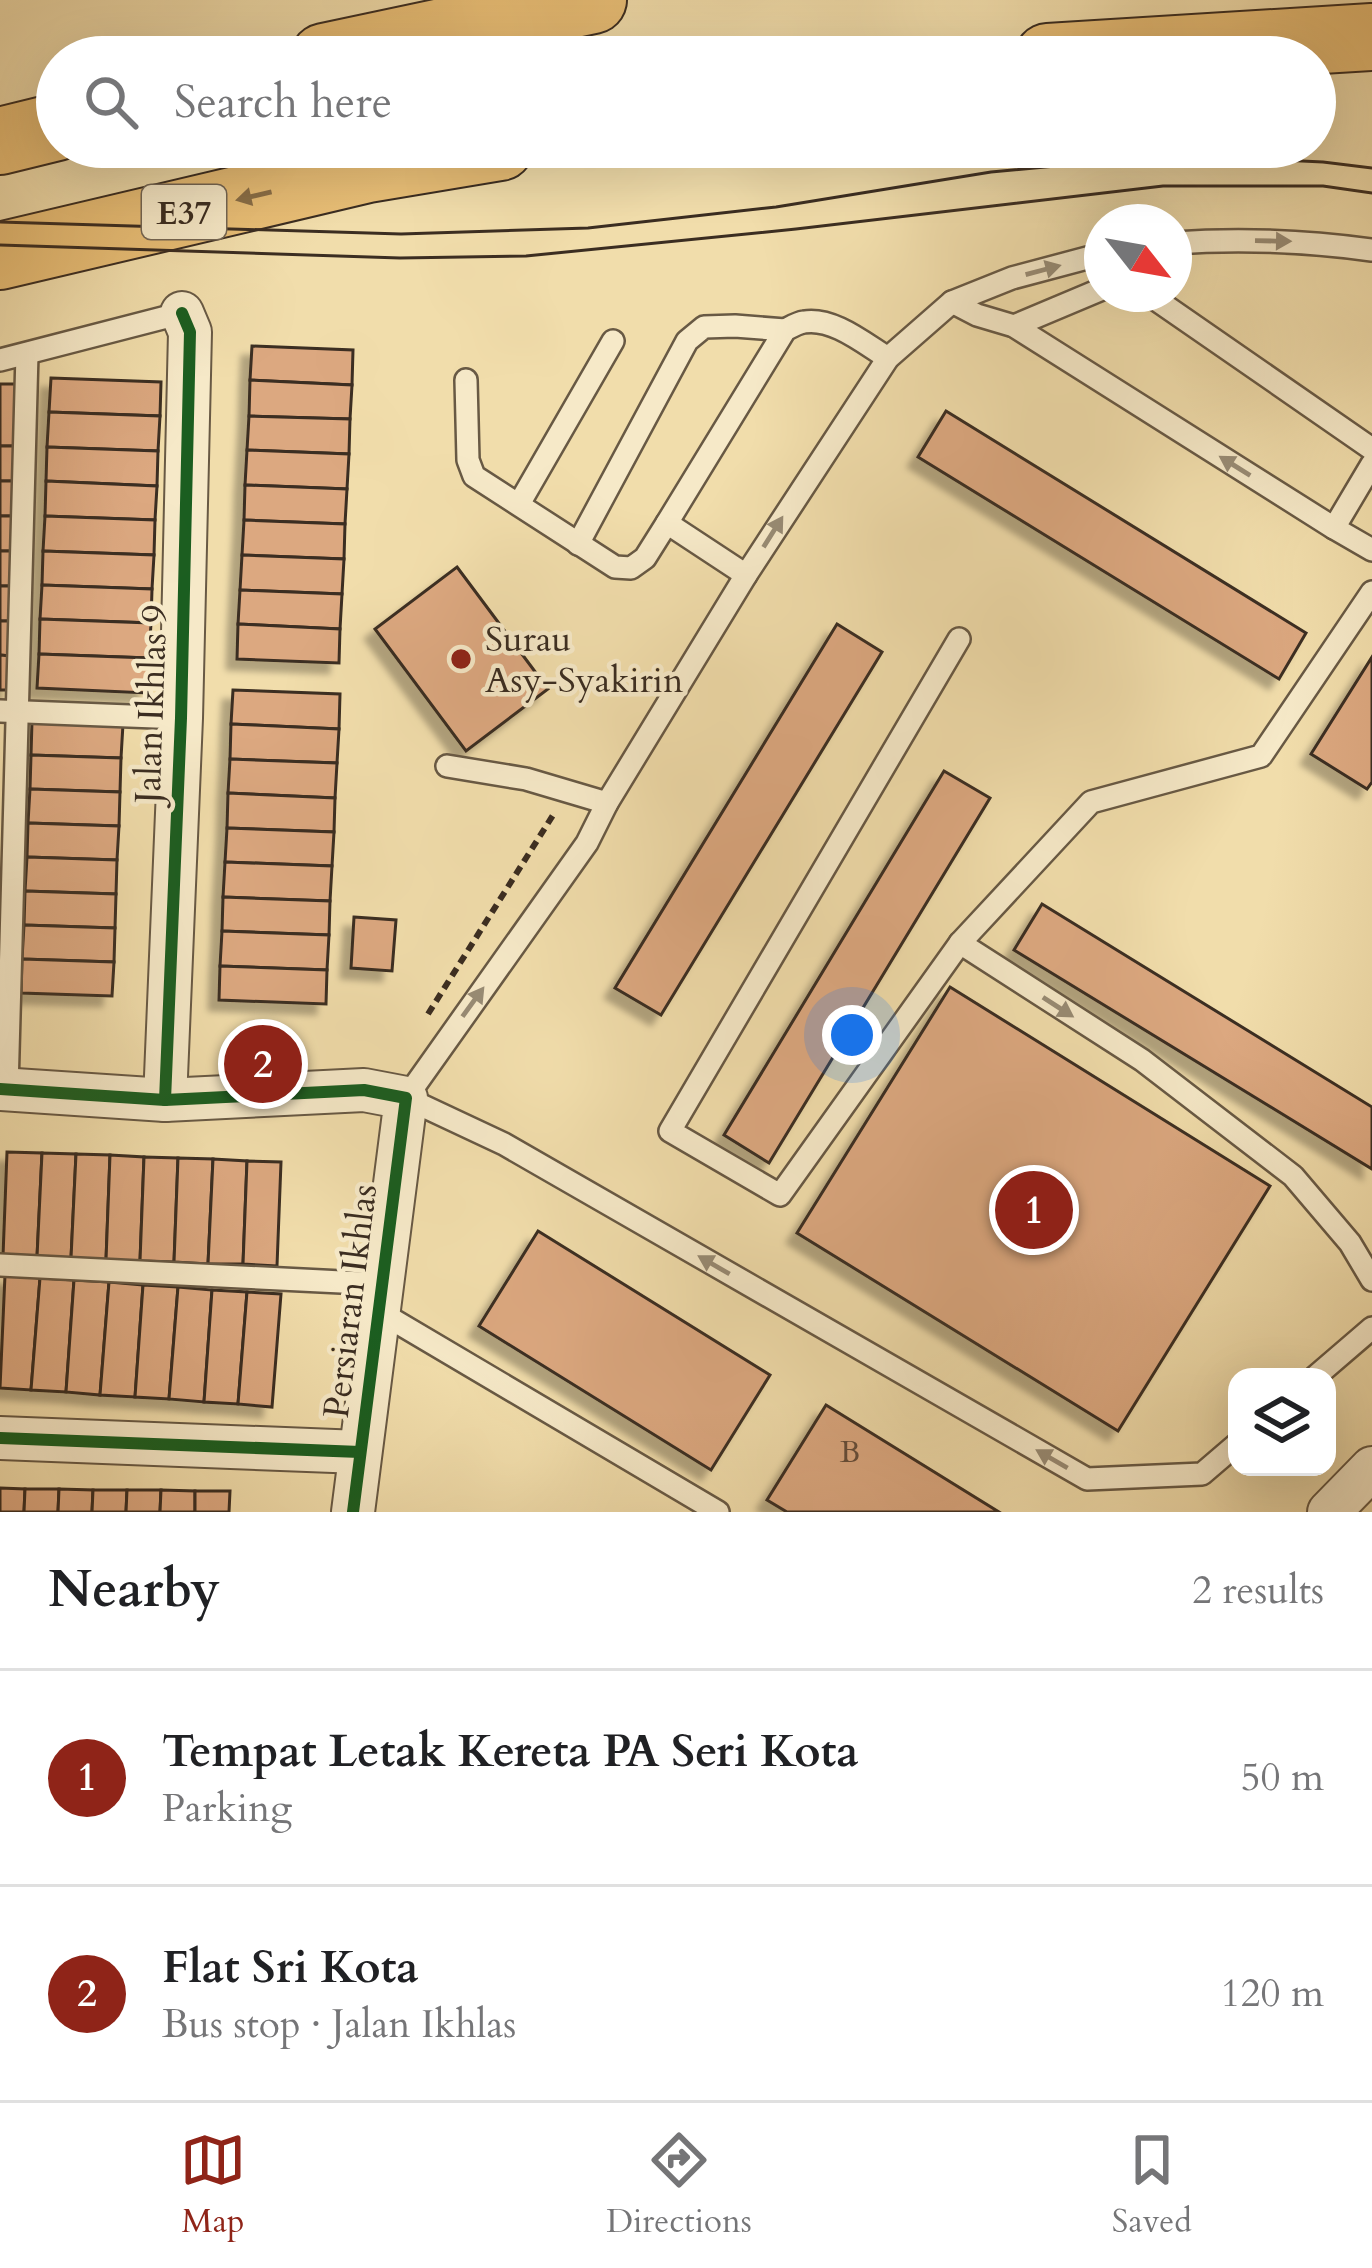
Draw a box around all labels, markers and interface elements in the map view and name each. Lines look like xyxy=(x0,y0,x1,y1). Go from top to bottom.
search box xyxy=(36,36,1336,168)
icon: search xyxy=(78,69,144,135)
text: Search here xyxy=(174,72,392,133)
road number: E37 xyxy=(142,185,226,239)
one-way arrow xyxy=(235,187,272,206)
north arrow xyxy=(1084,204,1192,312)
one-way arrow xyxy=(1255,232,1293,251)
one-way arrow xyxy=(1024,260,1061,279)
one-way arrow xyxy=(1218,455,1251,477)
one-way arrow xyxy=(761,516,783,549)
street label: Jalan Ikhlas 9 xyxy=(123,604,179,809)
place label: Surau Asy-Syakirin xyxy=(485,615,684,705)
marker: Surau Asy-Syakirin xyxy=(448,646,474,672)
one-way arrow xyxy=(461,986,484,1018)
one-way arrow xyxy=(1042,995,1075,1017)
your location xyxy=(822,1005,882,1065)
pin: 2 xyxy=(224,1019,302,1109)
pin: 1 xyxy=(995,1165,1073,1255)
street label: Persiaran Ikhlas xyxy=(312,1181,389,1421)
one-way arrow xyxy=(697,1255,731,1276)
map controls xyxy=(1228,1368,1336,1476)
button: layers xyxy=(1228,1368,1336,1476)
house number: B xyxy=(840,1432,860,1473)
one-way arrow xyxy=(1036,1450,1069,1471)
text: Nearby xyxy=(48,1555,220,1625)
text: 2 results xyxy=(1192,1564,1324,1617)
text: Tempat Letak Kereta PA Seri Kota xyxy=(162,1721,859,1782)
text: 1 xyxy=(77,1751,97,1804)
text: 50 m xyxy=(1241,1751,1324,1804)
text: Parking xyxy=(162,1782,292,1835)
text: Flat Sri Kota xyxy=(162,1937,419,1998)
text: 2 xyxy=(77,1967,97,2020)
text: 120 m xyxy=(1221,1967,1324,2020)
text: Bus stop · Jalan Ikhlas xyxy=(162,1998,516,2051)
tab: Map xyxy=(180,2127,246,2244)
tab: Directions xyxy=(606,2127,752,2244)
tab: Saved xyxy=(1112,2127,1192,2244)

